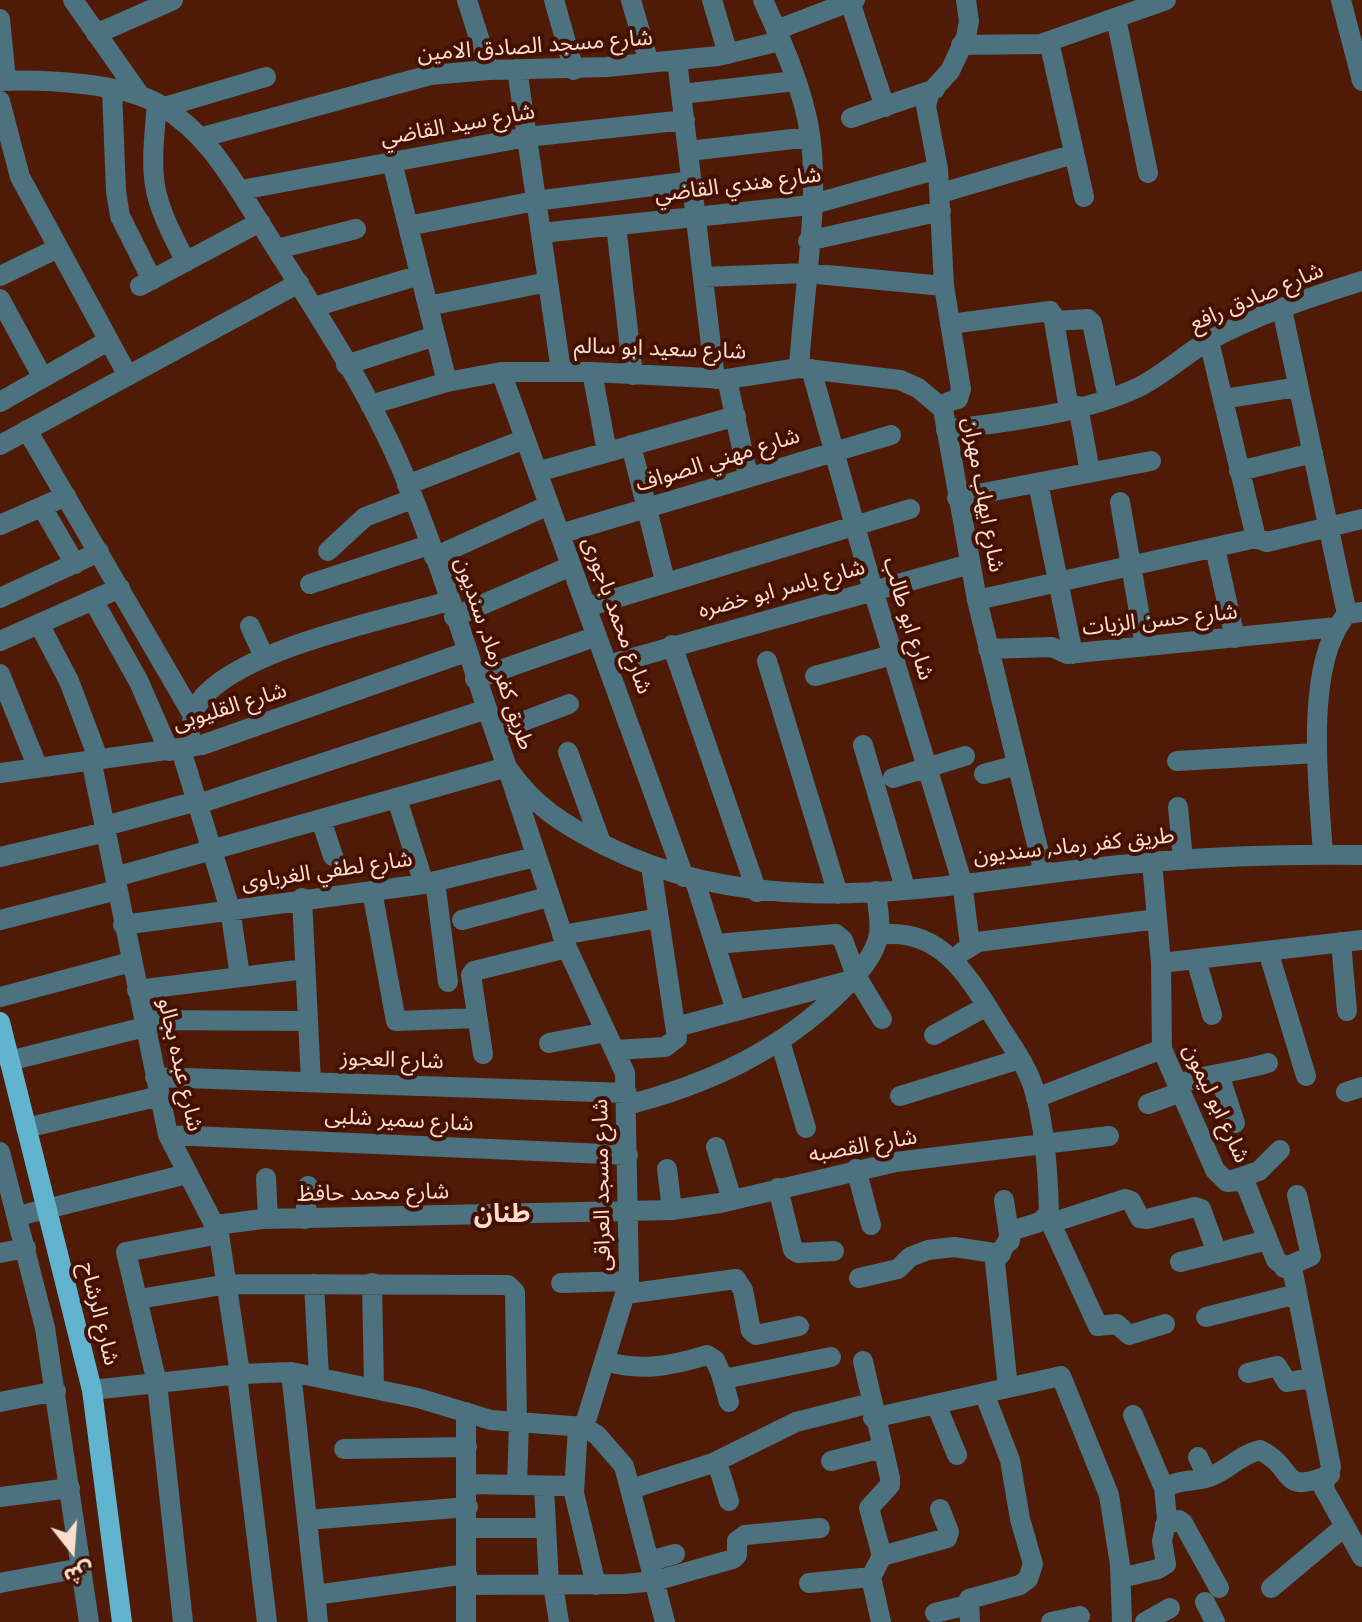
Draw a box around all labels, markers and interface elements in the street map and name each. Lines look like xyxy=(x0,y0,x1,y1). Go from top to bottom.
street label: شارع مسجد الصادق الامين xyxy=(416,26,654,68)
street label: شارع سيد القاضي xyxy=(379,99,537,153)
street label: شارع هندي القاضي xyxy=(653,163,823,209)
street label: شارع صادق رافع xyxy=(1186,258,1328,338)
street label: شارع سعيد ابو سالم xyxy=(573,334,747,366)
street label: شارع ايهاب مهران xyxy=(955,415,1009,575)
street label: شارع مهني الصواف xyxy=(633,424,803,498)
street label: شارع محمد باجورى xyxy=(575,534,657,698)
street label: طريق كفر رماد, سنديون xyxy=(448,554,538,754)
street label: شارع ابو طالب xyxy=(876,554,938,684)
street label: شارع ياسر ابو خضره xyxy=(696,555,868,625)
street label: شارع حسن الزيات xyxy=(1081,600,1239,642)
street label: شارع القليوبى xyxy=(170,678,290,738)
street label: طريق كفر رماد, سنديون xyxy=(972,823,1176,871)
street label: شارع لطفي الغرباوى xyxy=(240,847,414,897)
street label: شارع عبده بجالو xyxy=(151,996,207,1134)
street label: شارع ابو ليمون xyxy=(1176,1040,1254,1168)
street label: شارع العجوز xyxy=(340,1046,444,1076)
street label: شارع مسجد العراقى xyxy=(588,1099,618,1271)
street label: شارع سمير شلبى xyxy=(324,1104,474,1138)
street label: شارع القصبه xyxy=(807,1124,919,1170)
street label: شارع محمد حافظ xyxy=(297,1179,449,1209)
district label: طنان xyxy=(474,1199,530,1231)
street label: شارع الرشاح xyxy=(72,1260,124,1368)
north arrow xyxy=(32,1510,112,1590)
text: ش xyxy=(60,1554,98,1593)

